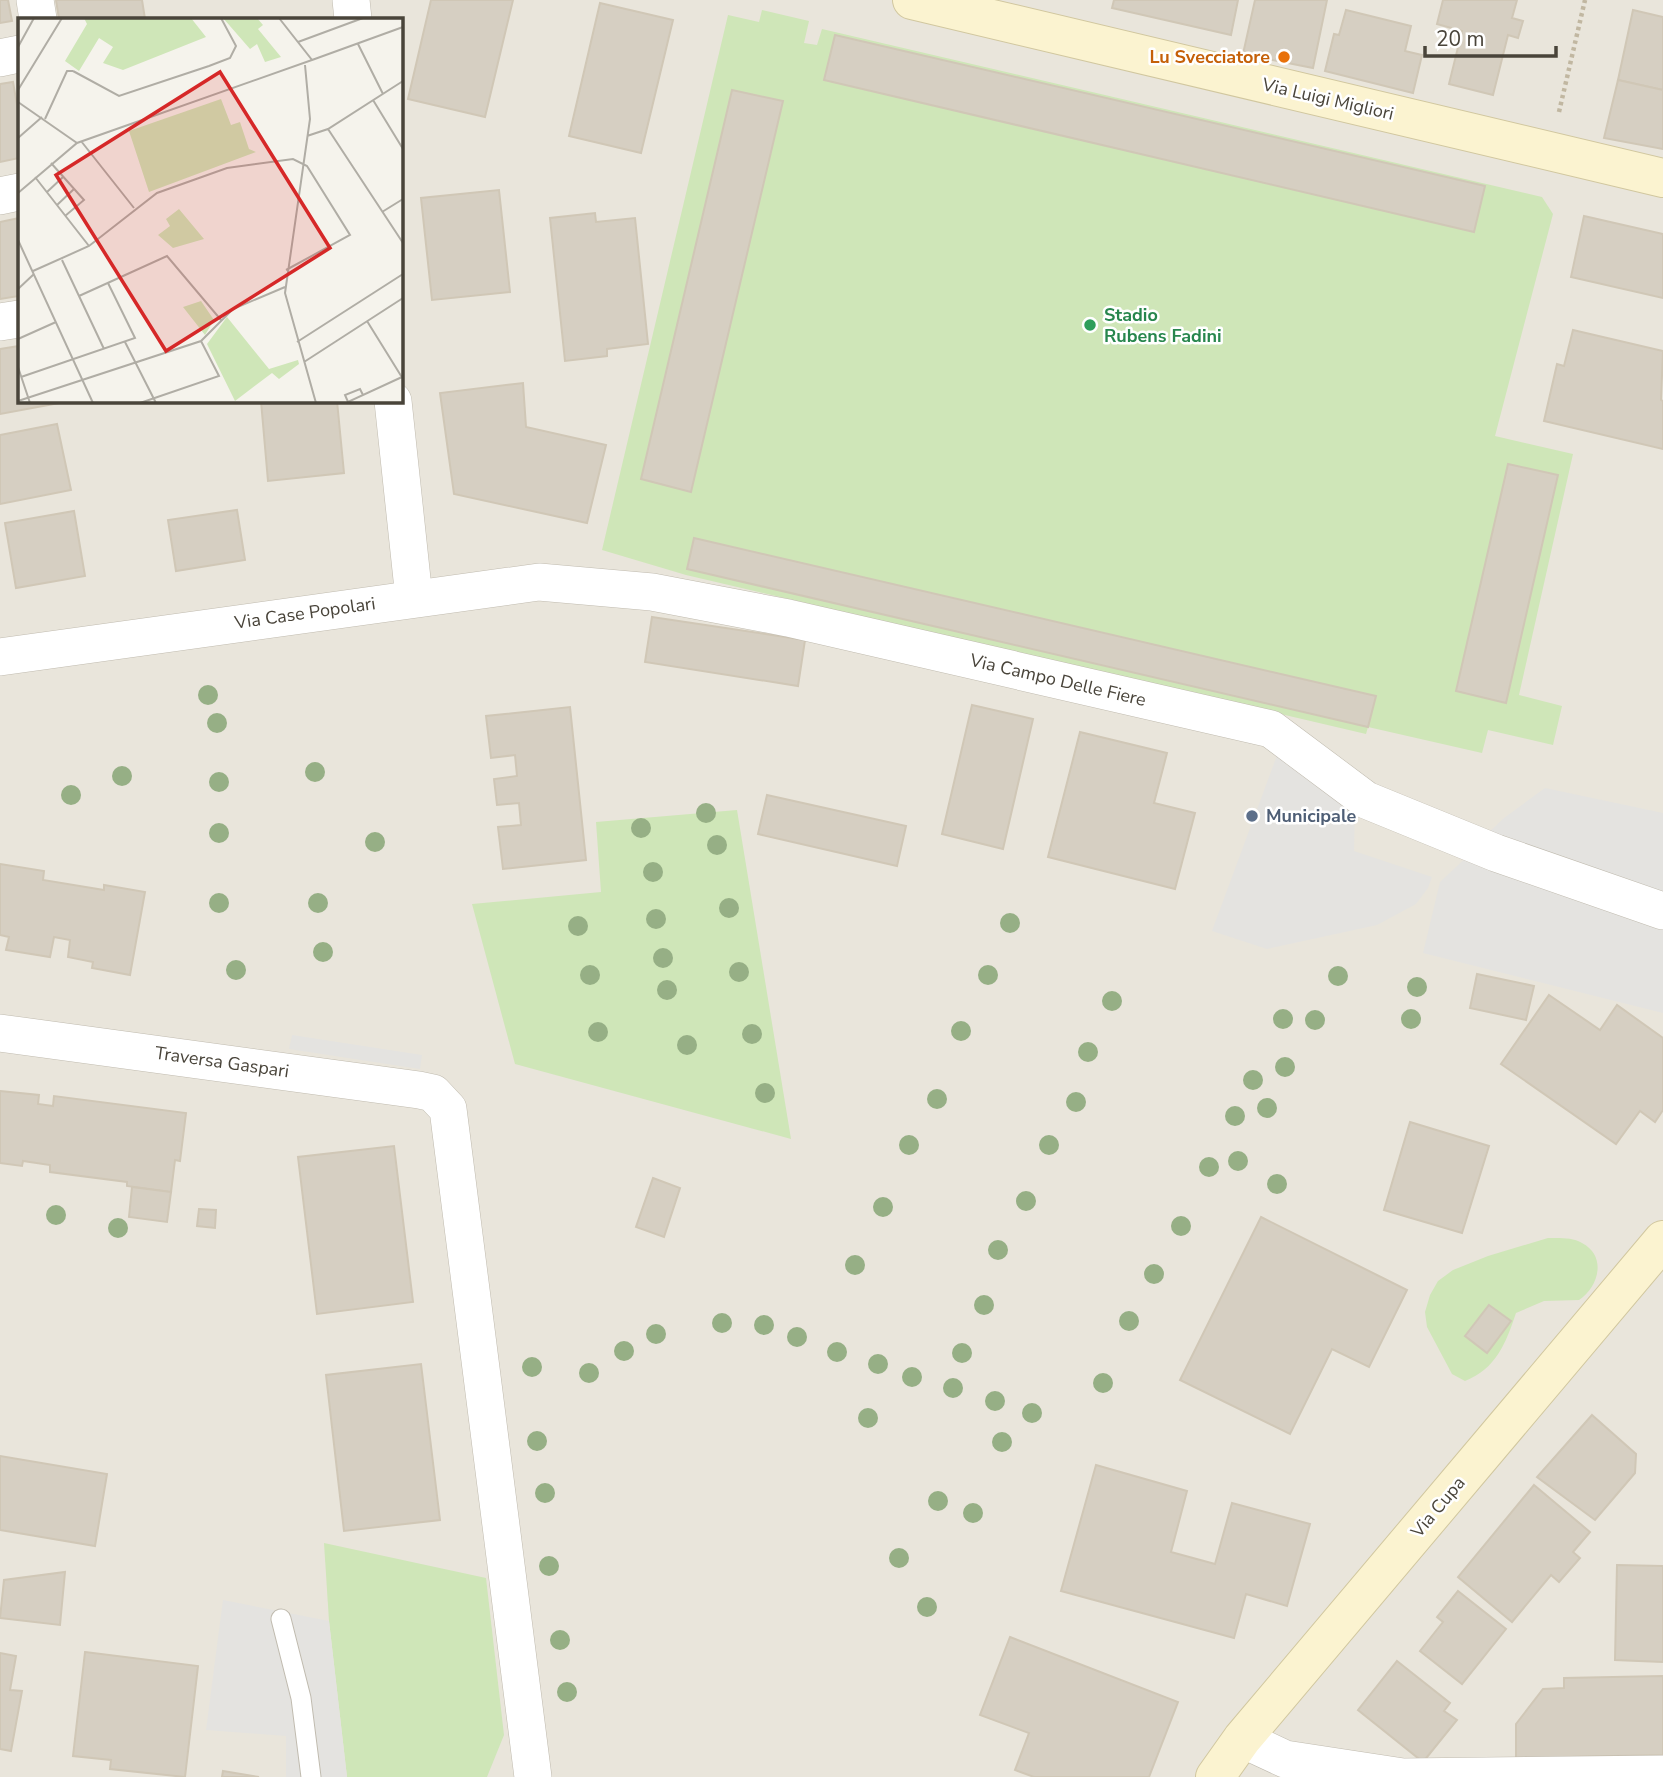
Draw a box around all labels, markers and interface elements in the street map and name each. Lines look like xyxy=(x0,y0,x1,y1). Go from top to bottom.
scale bar xyxy=(1425,14,1556,58)
inset map xyxy=(18,18,402,402)
text: 20 m xyxy=(1436,25,1485,53)
place label: Lu Svecciatore xyxy=(1149,45,1270,69)
marker: Lu Svecciatore xyxy=(1276,49,1292,65)
street label: Via Luigi Migliori xyxy=(1259,72,1396,126)
place label: Stadio Rubens Fadini xyxy=(1104,303,1222,348)
marker: Stadio Rubens Fadini xyxy=(1082,317,1098,333)
street label: Via Case Popolari xyxy=(232,591,377,635)
street label: Via Campo Delle Fiere xyxy=(967,648,1148,712)
place label: Municipale xyxy=(1266,804,1357,828)
marker: Municipale xyxy=(1244,808,1260,824)
street label: Traversa Gaspari xyxy=(153,1041,291,1083)
street label: Via Cupa xyxy=(1405,1471,1471,1543)

